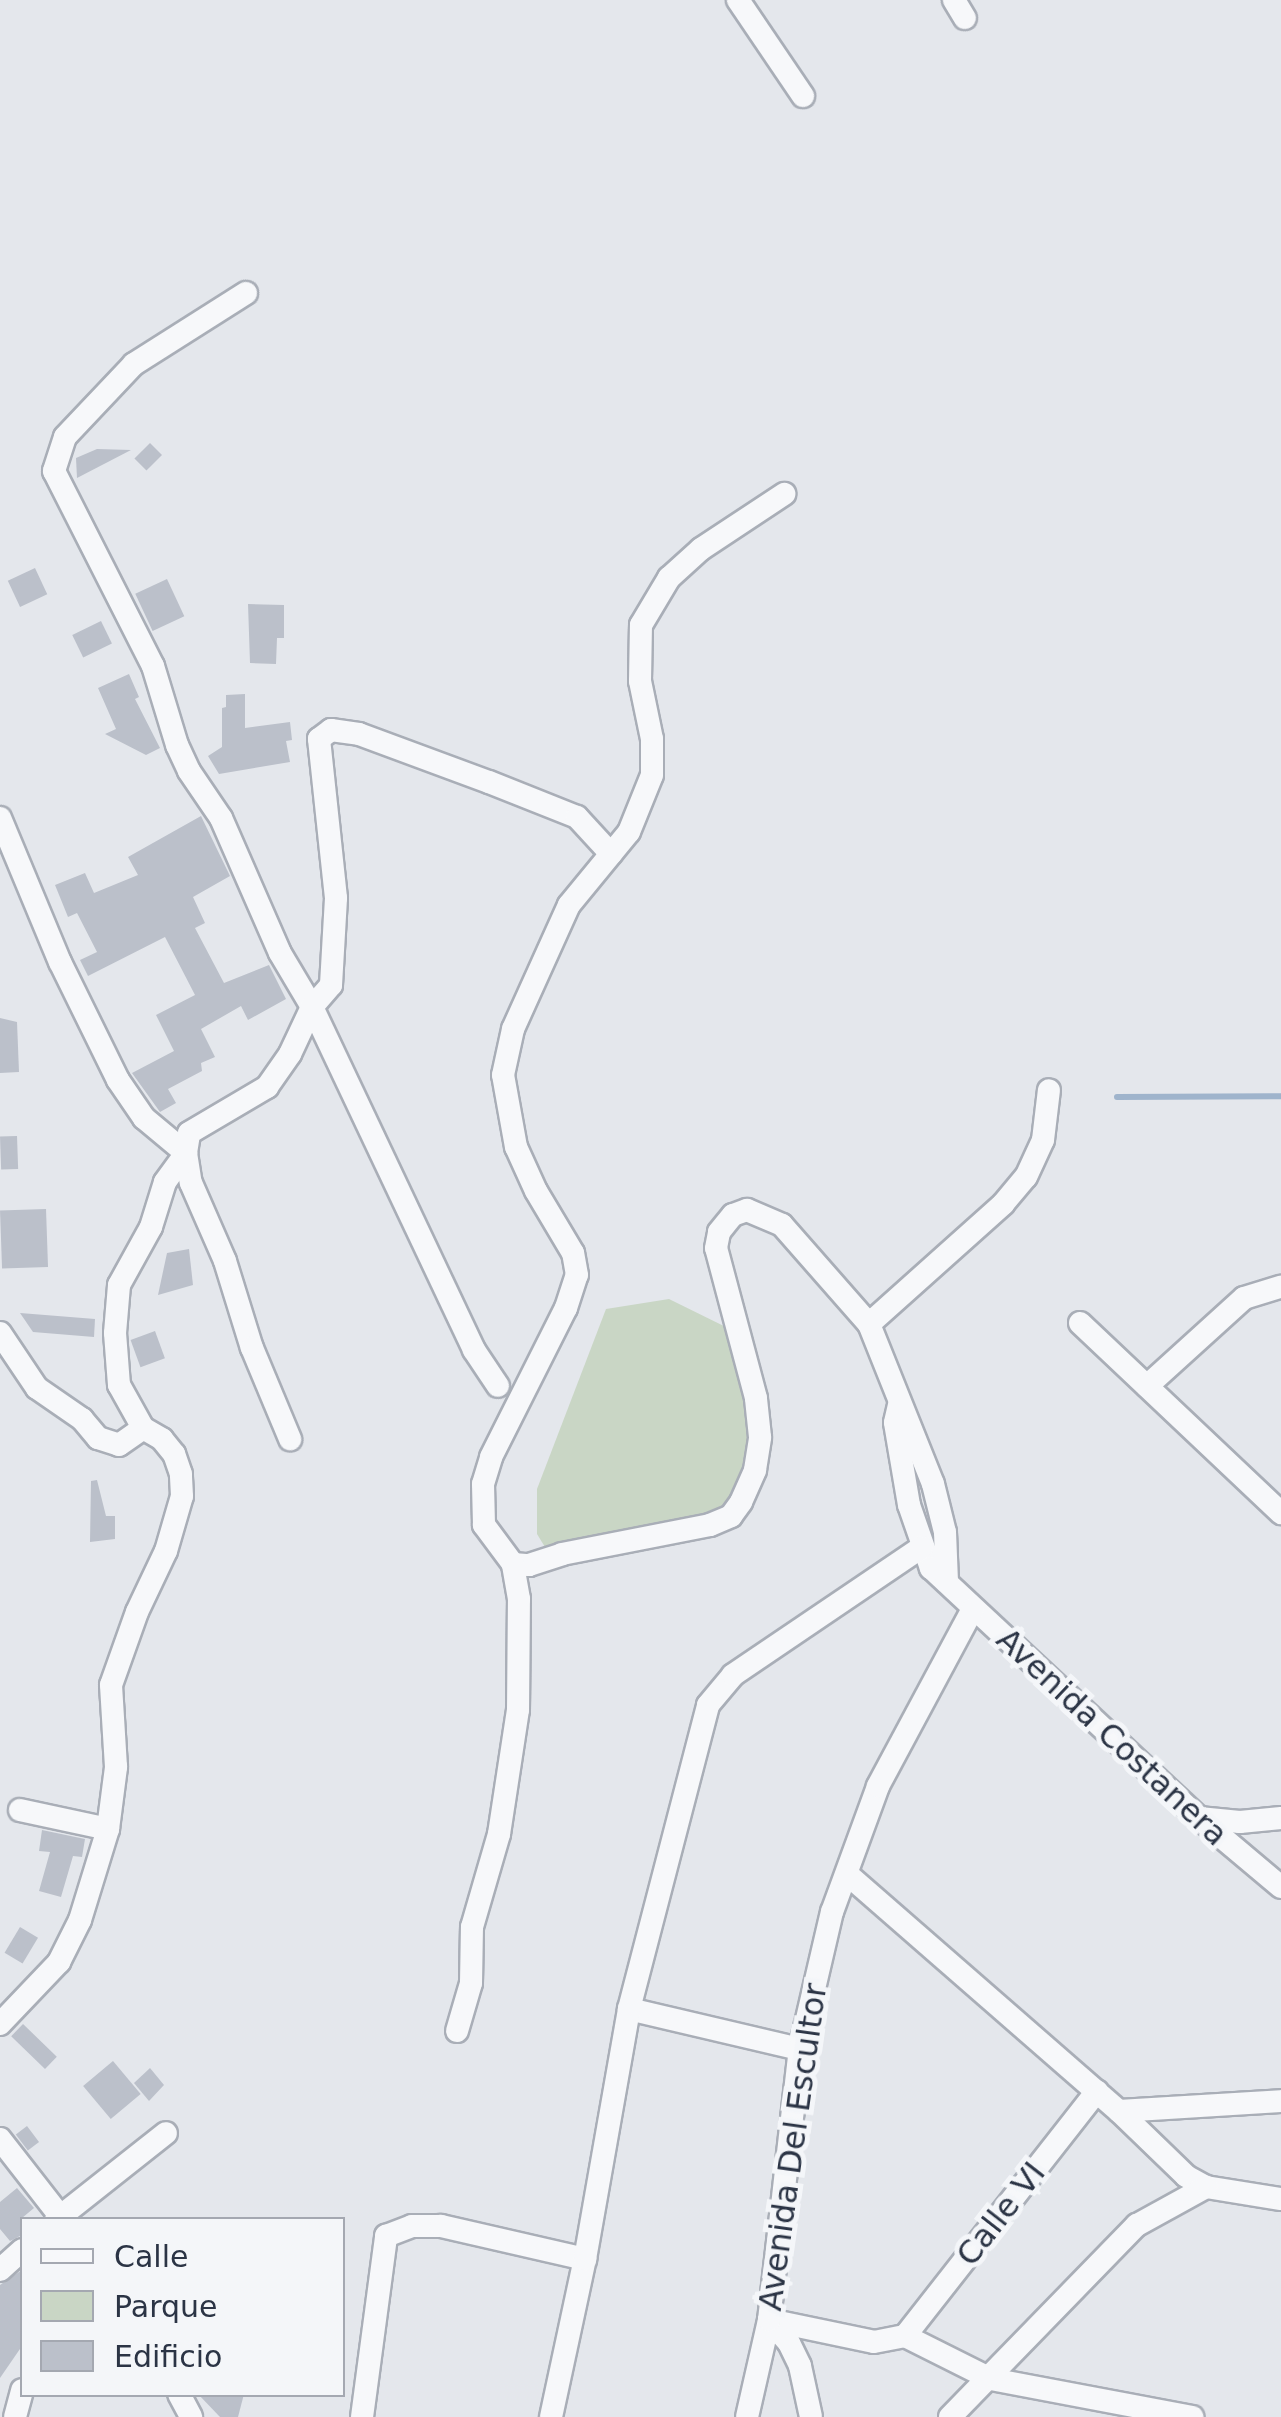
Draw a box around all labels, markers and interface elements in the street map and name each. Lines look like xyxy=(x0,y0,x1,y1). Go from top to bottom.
street label: Avenida Costanera xyxy=(989,1620,1235,1854)
street label: Avenida Del Escultor xyxy=(751,1981,835,2313)
street label: Calle VI xyxy=(949,2155,1053,2273)
legend xyxy=(20,2217,345,2397)
text: Calle xyxy=(114,2239,188,2274)
text: Parque xyxy=(114,2289,217,2324)
text: Edificio xyxy=(114,2339,222,2374)

